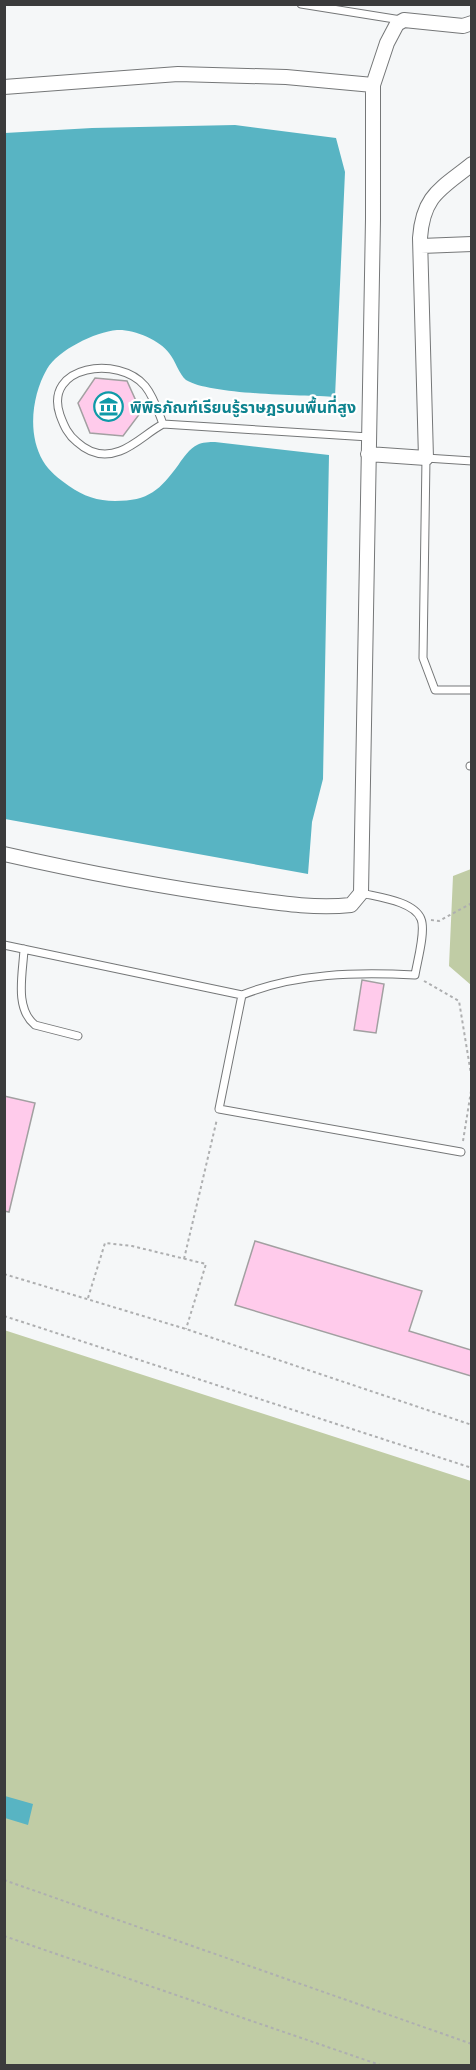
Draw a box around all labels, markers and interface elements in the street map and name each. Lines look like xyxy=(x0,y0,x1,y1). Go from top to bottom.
museum icon: พิพิธภัณฑ์เรียนรู้ราษฎรบนพื้นที่สูง xyxy=(93,391,125,423)
place label: พิพิธภัณฑ์เรียนรู้ราษฎรบนพื้นที่สูง xyxy=(130,395,356,418)

